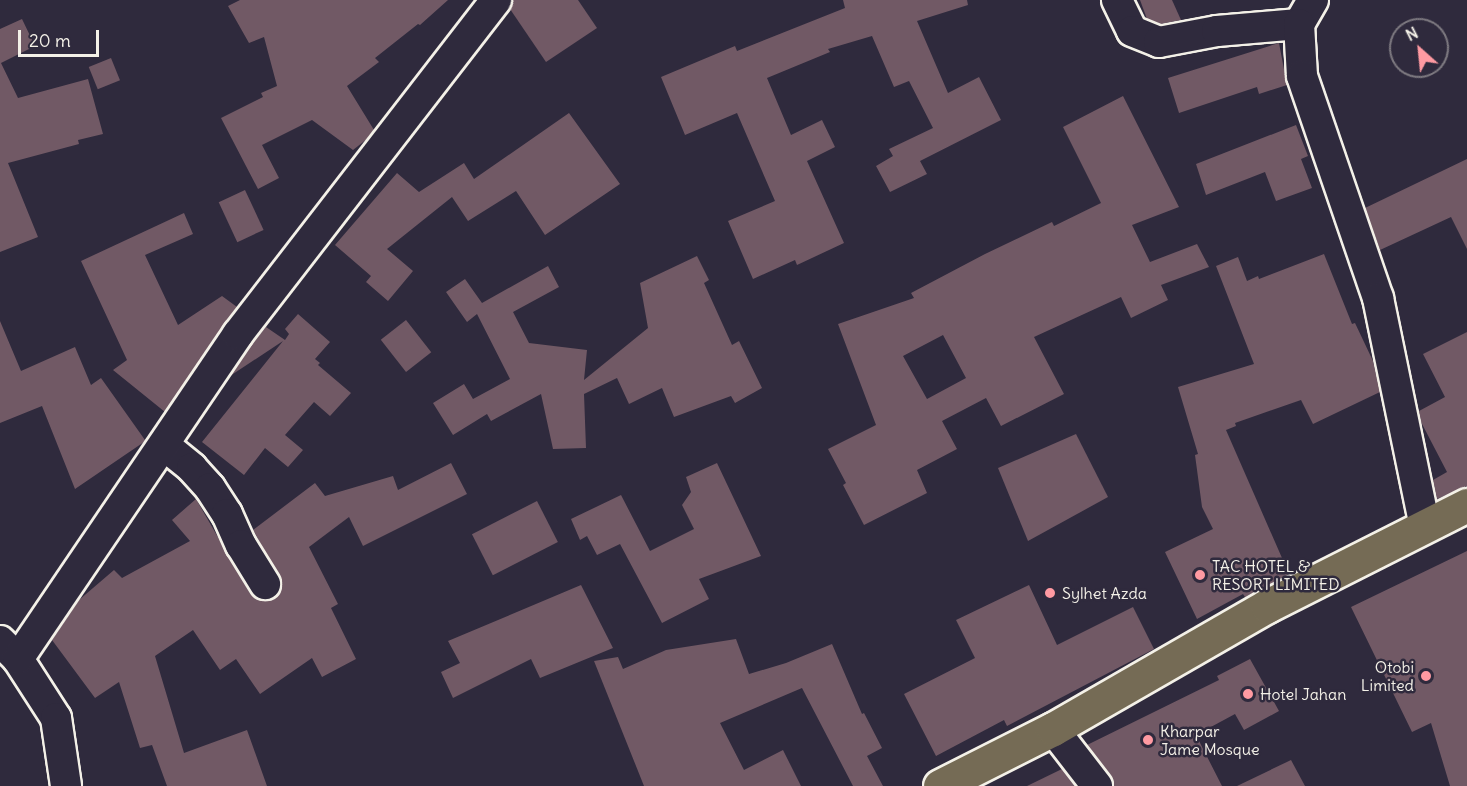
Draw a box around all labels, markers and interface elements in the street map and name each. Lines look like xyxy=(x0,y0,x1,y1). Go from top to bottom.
scale bar xyxy=(21,18,102,56)
north arrow xyxy=(1389,18,1449,78)
text: N xyxy=(1402,22,1421,45)
text: 20 m xyxy=(29,29,71,52)
place label: TAC HOTEL & RESORT LIMITED xyxy=(1212,556,1340,594)
marker: TAC HOTEL & RESORT LIMITED xyxy=(1193,568,1207,582)
place label: Sylhet Azda xyxy=(1062,583,1147,603)
marker: Sylhet Azda xyxy=(1043,586,1057,600)
place label: Otobi Limited xyxy=(1361,657,1414,695)
marker: Otobi Limited xyxy=(1419,669,1433,683)
place label: Hotel Jahan xyxy=(1260,684,1346,704)
marker: Hotel Jahan xyxy=(1241,687,1255,701)
place label: Kharpar Jame Mosque xyxy=(1160,721,1260,759)
marker: Kharpar Jame Mosque xyxy=(1141,733,1155,747)

